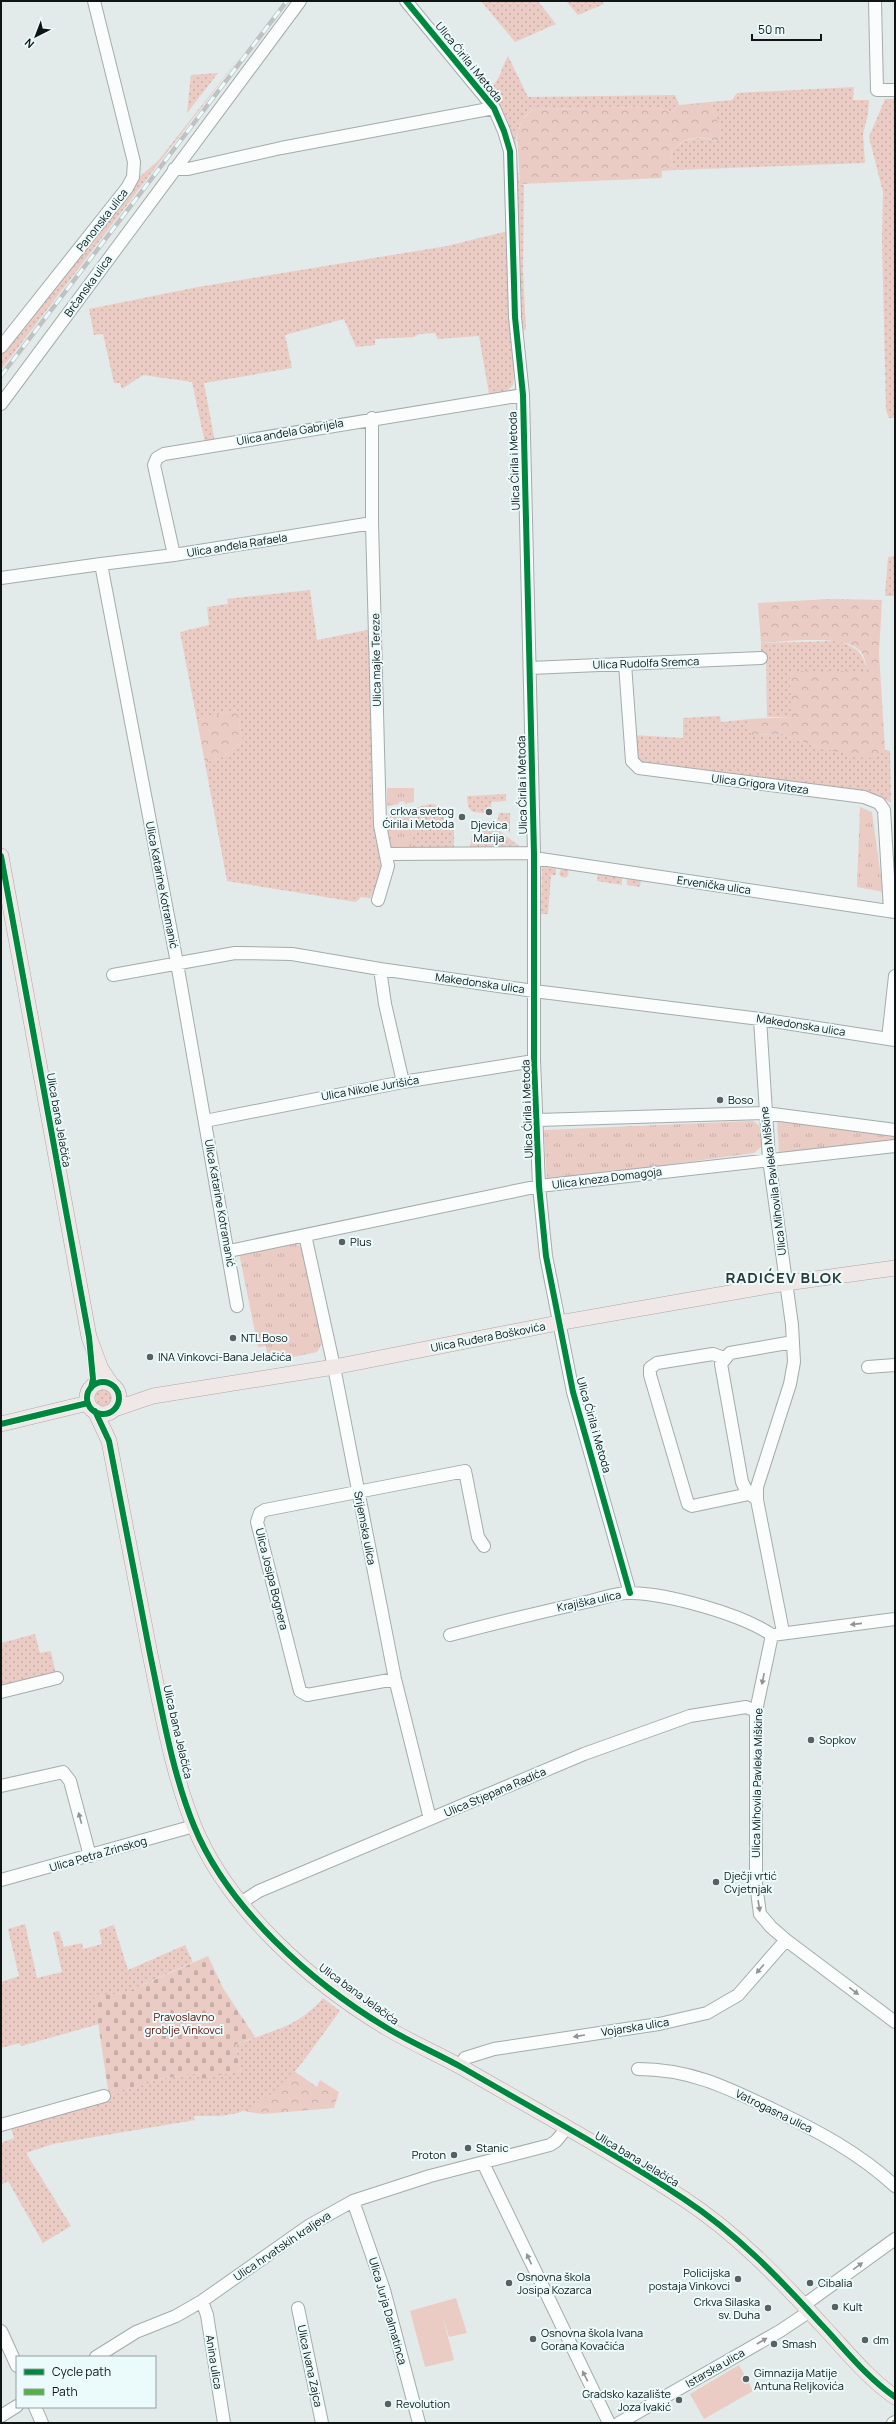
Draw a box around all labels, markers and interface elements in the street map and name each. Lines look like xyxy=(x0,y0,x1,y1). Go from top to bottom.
north arrow xyxy=(16,16,56,56)
scale bar xyxy=(752,16,821,42)
street label: Ulica Ćirila i Metoda xyxy=(432,19,506,105)
text: 50 m xyxy=(758,21,785,38)
text: N xyxy=(21,36,37,52)
street label: Panonska ulica xyxy=(72,185,131,254)
street label: Brčanska ulica xyxy=(60,252,115,320)
street label: Ulica Ćirila i Metoda xyxy=(504,411,523,511)
street label: Ulica anđela Gabrijela xyxy=(235,415,345,448)
street label: Ulica anđela Rafaela xyxy=(186,529,288,560)
street label: Ulica majke Tereze xyxy=(367,613,384,707)
street label: Ulica Rudolfa Sremca xyxy=(592,653,700,672)
street label: Ulica Ćirila i Metoda xyxy=(513,735,530,835)
street label: Ulica Grigora Viteza xyxy=(711,770,810,797)
place label: crkva svetog Ćirila i Metoda xyxy=(382,803,454,831)
marker: Djevica Marija xyxy=(484,807,494,817)
marker: crkva svetog Ćirila i Metoda xyxy=(457,812,467,822)
place label: Djevica Marija xyxy=(471,817,507,845)
street label: Ulica Katarine Kotramanić xyxy=(143,820,182,950)
street label: Ervenička ulica xyxy=(676,872,752,897)
street label: Makedonska ulica xyxy=(434,969,526,996)
street label: Makedonska ulica xyxy=(755,1010,847,1039)
street label: Ulica Ćirila i Metoda xyxy=(517,1059,536,1159)
street label: Ulica bana Jelačića xyxy=(44,1072,75,1168)
street label: Ulica Nikole Jurišića xyxy=(320,1072,420,1103)
place label: Boso xyxy=(728,1092,754,1107)
marker: Boso xyxy=(715,1095,725,1105)
street label: Ulica Mihovila Pavleka Miškine xyxy=(756,1105,789,1256)
street label: Ulica Katarine Kotramanić xyxy=(202,1138,239,1268)
street label: Ulica kneza Domagoja xyxy=(551,1163,663,1192)
place label: Plus xyxy=(350,1234,372,1249)
marker: Plus xyxy=(337,1237,347,1247)
district label: RADIĆEV BLOK xyxy=(725,1267,843,1288)
street label: Ulica Ruđera Boškovića xyxy=(429,1318,547,1355)
place label: NTL Boso xyxy=(241,1330,288,1345)
marker: NTL Boso xyxy=(228,1333,238,1343)
place label: INA Vinkovci-Bana Jelačića xyxy=(158,1349,291,1364)
marker: INA Vinkovci-Bana Jelačića xyxy=(145,1352,155,1362)
street label: Ulica Ćirila i Metoda xyxy=(574,1375,615,1474)
street label: Srijemska ulica xyxy=(351,1490,380,1566)
street label: Ulica Josipa Bognera xyxy=(253,1526,292,1631)
street label: Krajiška ulica xyxy=(556,1586,622,1615)
one-way arrow xyxy=(850,1620,862,1627)
one-way arrow xyxy=(759,1673,765,1685)
street label: Ulica bana Jelačića xyxy=(160,1684,197,1780)
street label: Ulica Mihovila Pavleka Miškine xyxy=(748,1707,765,1858)
place label: Sopkov xyxy=(819,1732,856,1747)
marker: Sopkov xyxy=(806,1735,816,1745)
street label: Ulica Stjepana Radića xyxy=(442,1763,548,1820)
one-way arrow xyxy=(77,1812,83,1824)
street label: Ulica Petra Zrinskog xyxy=(47,1832,148,1875)
place label: Dječji vrtić Cvjetnjak xyxy=(724,1868,777,1896)
marker: Dječji vrtić Cvjetnjak xyxy=(711,1877,721,1887)
one-way arrow xyxy=(756,1900,762,1912)
street label: Ulica bana Jelačića xyxy=(316,1959,402,2028)
one-way arrow xyxy=(756,1964,765,1974)
one-way arrow xyxy=(849,1987,859,1995)
park label: Pravoslavno groblje Vinkovci xyxy=(145,2009,223,2037)
street label: Vojarska ulica xyxy=(600,2014,670,2039)
one-way arrow xyxy=(573,2033,585,2039)
street label: Vatrogasna ulica xyxy=(733,2085,815,2136)
street label: Ulica bana Jelačića xyxy=(592,2128,682,2190)
place label: Stanic xyxy=(476,2140,509,2155)
marker: Stanic xyxy=(463,2143,473,2153)
place label: Proton xyxy=(412,2147,446,2162)
marker: Proton xyxy=(449,2150,459,2160)
street label: Ulica hrvatskih kraljeva xyxy=(230,2207,333,2284)
one-way arrow xyxy=(526,2253,532,2264)
street label: Ulica Jurja Dalmatinca xyxy=(366,2255,411,2366)
one-way arrow xyxy=(853,2262,864,2270)
place label: Policijska postaja Vinkovci xyxy=(649,2265,730,2293)
place label: Osnovna škola Josipa Kozarca xyxy=(517,2269,592,2297)
marker: Policijska postaja Vinkovci xyxy=(733,2274,743,2284)
place label: Cibalia xyxy=(818,2275,852,2290)
marker: Osnovna škola Josipa Kozarca xyxy=(504,2278,514,2288)
marker: Cibalia xyxy=(805,2278,815,2288)
place label: Crkva Silaska sv. Duha xyxy=(694,2294,760,2322)
place label: Kult xyxy=(843,2299,863,2314)
marker: Kult xyxy=(830,2302,840,2312)
marker: Crkva Silaska sv. Duha xyxy=(763,2303,773,2313)
street label: Ulica Ivana Zajca xyxy=(294,2323,327,2408)
place label: Osnovna škola Ivana Gorana Kovačića xyxy=(541,2325,643,2353)
place label: dm xyxy=(873,2332,889,2347)
street label: Anina ulica xyxy=(203,2334,226,2390)
marker: Osnovna škola Ivana Gorana Kovačića xyxy=(528,2334,538,2344)
marker: dm xyxy=(860,2335,870,2345)
place label: Smash xyxy=(782,2336,817,2351)
one-way arrow xyxy=(756,2338,768,2345)
marker: Smash xyxy=(769,2339,779,2349)
street label: Istarska ulica xyxy=(682,2345,747,2391)
legend xyxy=(16,2356,156,2408)
text: Cycle path xyxy=(52,2363,111,2380)
place label: Gimnazija Matije Antuna Reljkovića xyxy=(754,2365,844,2393)
one-way arrow xyxy=(581,2370,588,2382)
marker: Gimnazija Matije Antuna Reljkovića xyxy=(741,2374,751,2384)
text: Path xyxy=(52,2383,78,2400)
place label: Gradsko kazalište Joza Ivakić xyxy=(582,2386,672,2414)
marker: Gradsko kazalište Joza Ivakić xyxy=(674,2395,684,2405)
place label: Revolution xyxy=(396,2396,450,2411)
marker: Revolution xyxy=(383,2399,393,2409)

